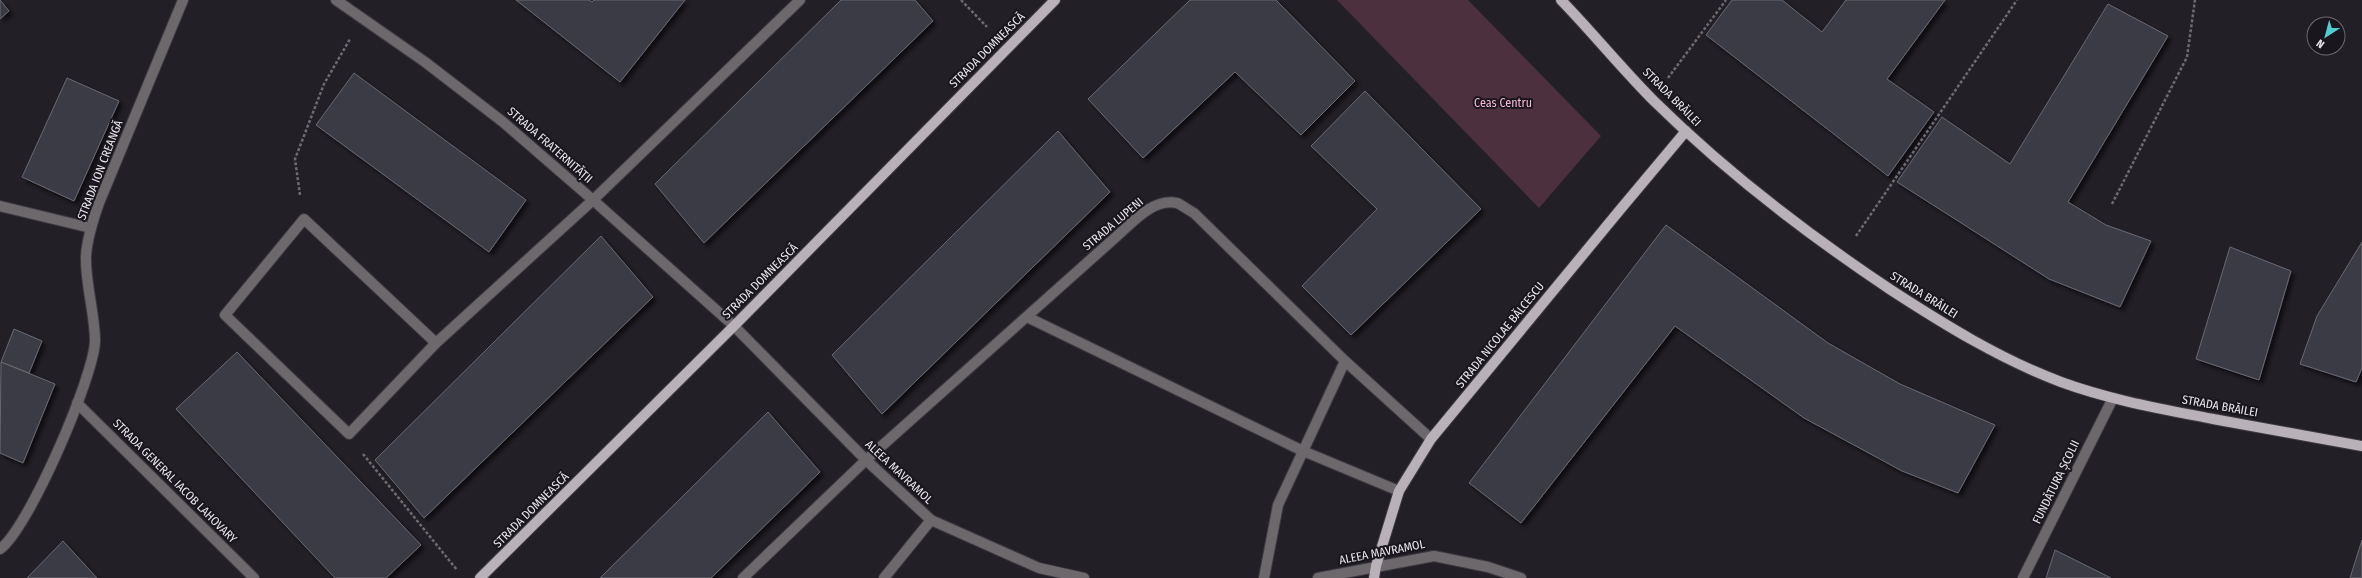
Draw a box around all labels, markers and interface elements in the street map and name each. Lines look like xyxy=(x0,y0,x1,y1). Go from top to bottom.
street label: STRADA DOMNEASCĂ xyxy=(946,8,1028,91)
north arrow xyxy=(2306,16,2346,56)
text: N xyxy=(2314,36,2327,51)
street label: STRADA BRĂILEI xyxy=(1640,64,1705,129)
park label: Ceas Centru xyxy=(1474,96,1532,110)
street label: STRADA FRATERNITĂȚII xyxy=(504,103,596,187)
street label: STRADA ION CREANGĂ xyxy=(74,117,126,222)
street label: STRADA LUPENI xyxy=(1080,195,1146,253)
street label: STRADA DOMNEASCĂ xyxy=(719,239,801,322)
street label: STRADA BRĂILEI xyxy=(1888,268,1961,321)
street label: STRADA NICOLAE BĂLCESCU xyxy=(1452,279,1547,391)
street label: STRADA BRĂILEI xyxy=(2181,391,2259,420)
street label: STRADA GENERAL IACOB LAHOVARY xyxy=(110,416,240,546)
street label: ALEEA MAVRAMOL xyxy=(862,437,936,507)
street label: FUNDĂTURA ȘCOLII xyxy=(2029,437,2083,527)
street label: STRADA DOMNEASCĂ xyxy=(490,468,572,551)
street label: ALEEA MAVRAMOL xyxy=(1338,537,1427,567)

